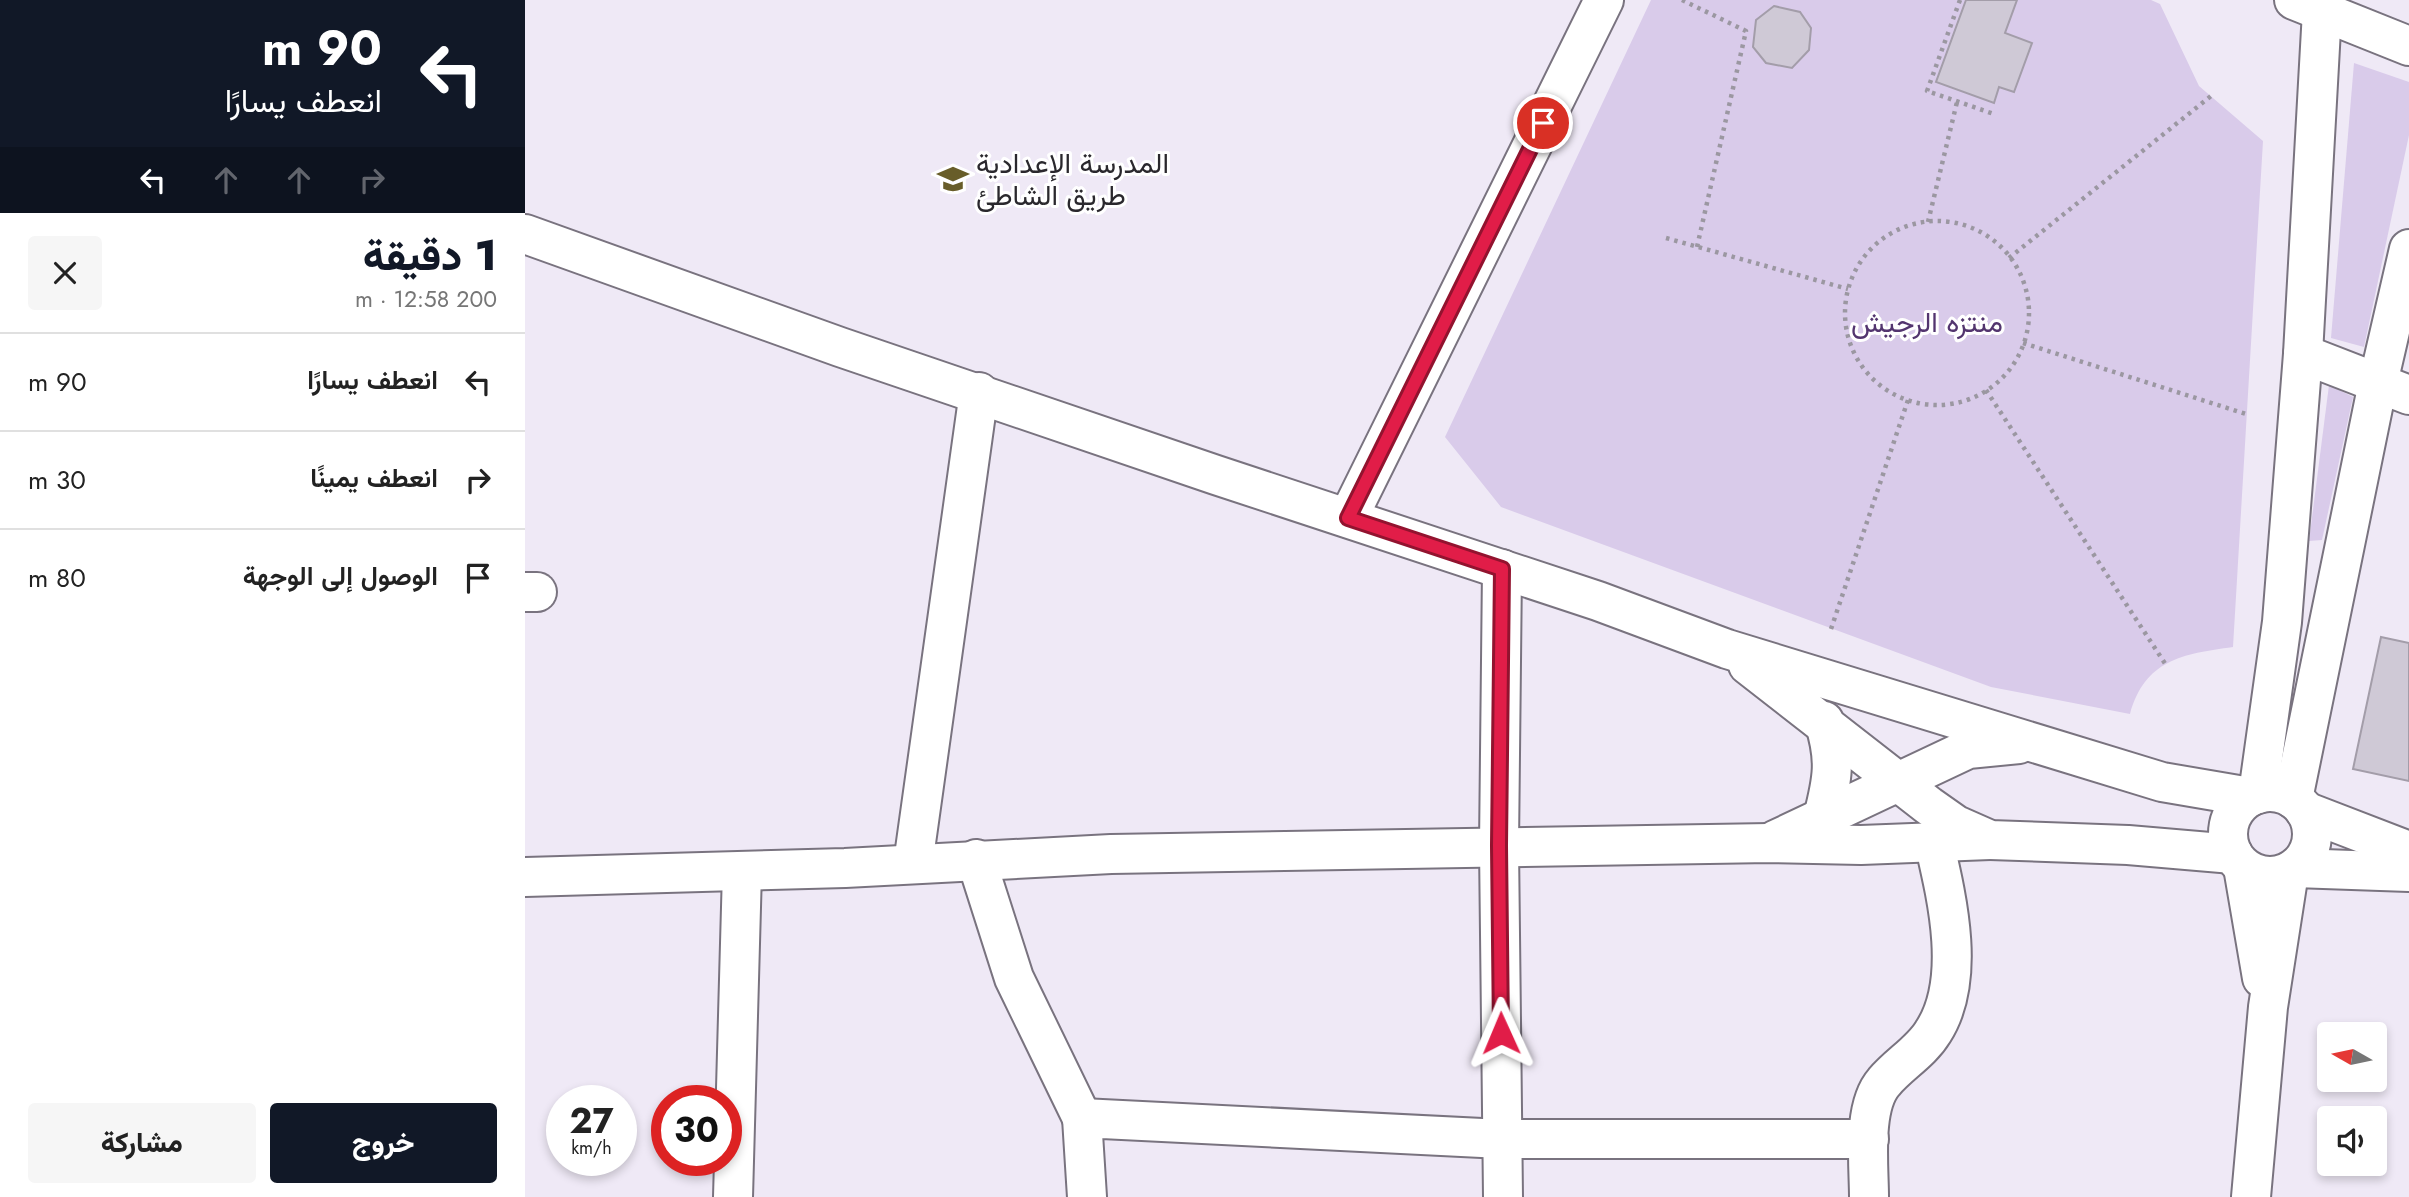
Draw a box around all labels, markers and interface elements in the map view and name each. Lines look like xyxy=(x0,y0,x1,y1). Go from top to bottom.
text: 90 m xyxy=(262,13,382,83)
icon: left xyxy=(406,28,497,119)
text: انعطف يسارًا xyxy=(225,78,382,124)
pin xyxy=(1513,93,1573,153)
icon: arrive xyxy=(1524,104,1562,142)
place label: المدرسة الإعدادية طريق الشاطئ xyxy=(976,143,1169,216)
icon: left xyxy=(134,161,172,199)
icon: ahead xyxy=(207,161,245,199)
icon: ahead xyxy=(280,161,318,199)
icon: right xyxy=(353,161,391,199)
school or university icon: المدرسة الإعدادية طريق الشاطئ xyxy=(936,162,970,196)
text: 1 دقيقة xyxy=(363,225,497,286)
button: close xyxy=(28,236,102,310)
text: 200 m · 12:58 xyxy=(355,282,497,316)
park label: منتزه الرجيش xyxy=(1851,302,2003,343)
text: انعطف يسارًا xyxy=(307,361,438,399)
text: 90 m xyxy=(28,363,87,401)
icon: left xyxy=(459,363,497,401)
text: انعطف يمينًا xyxy=(310,459,438,497)
text: 30 m xyxy=(28,461,86,499)
icon: right xyxy=(459,461,497,499)
text: الوصول إلى الوجهة xyxy=(243,557,438,595)
text: 80 m xyxy=(28,559,86,597)
icon: arrive xyxy=(459,559,497,597)
position arrow xyxy=(1464,996,1538,1070)
north arrow xyxy=(2317,1022,2387,1092)
map controls xyxy=(2317,1022,2387,1176)
speed limit sign: 30 xyxy=(651,1085,742,1176)
text: 27 xyxy=(569,1096,614,1146)
button: مشاركة xyxy=(28,1103,256,1183)
button: خروج xyxy=(270,1103,497,1183)
button: sound xyxy=(2317,1106,2387,1176)
text: km/h xyxy=(571,1135,612,1161)

